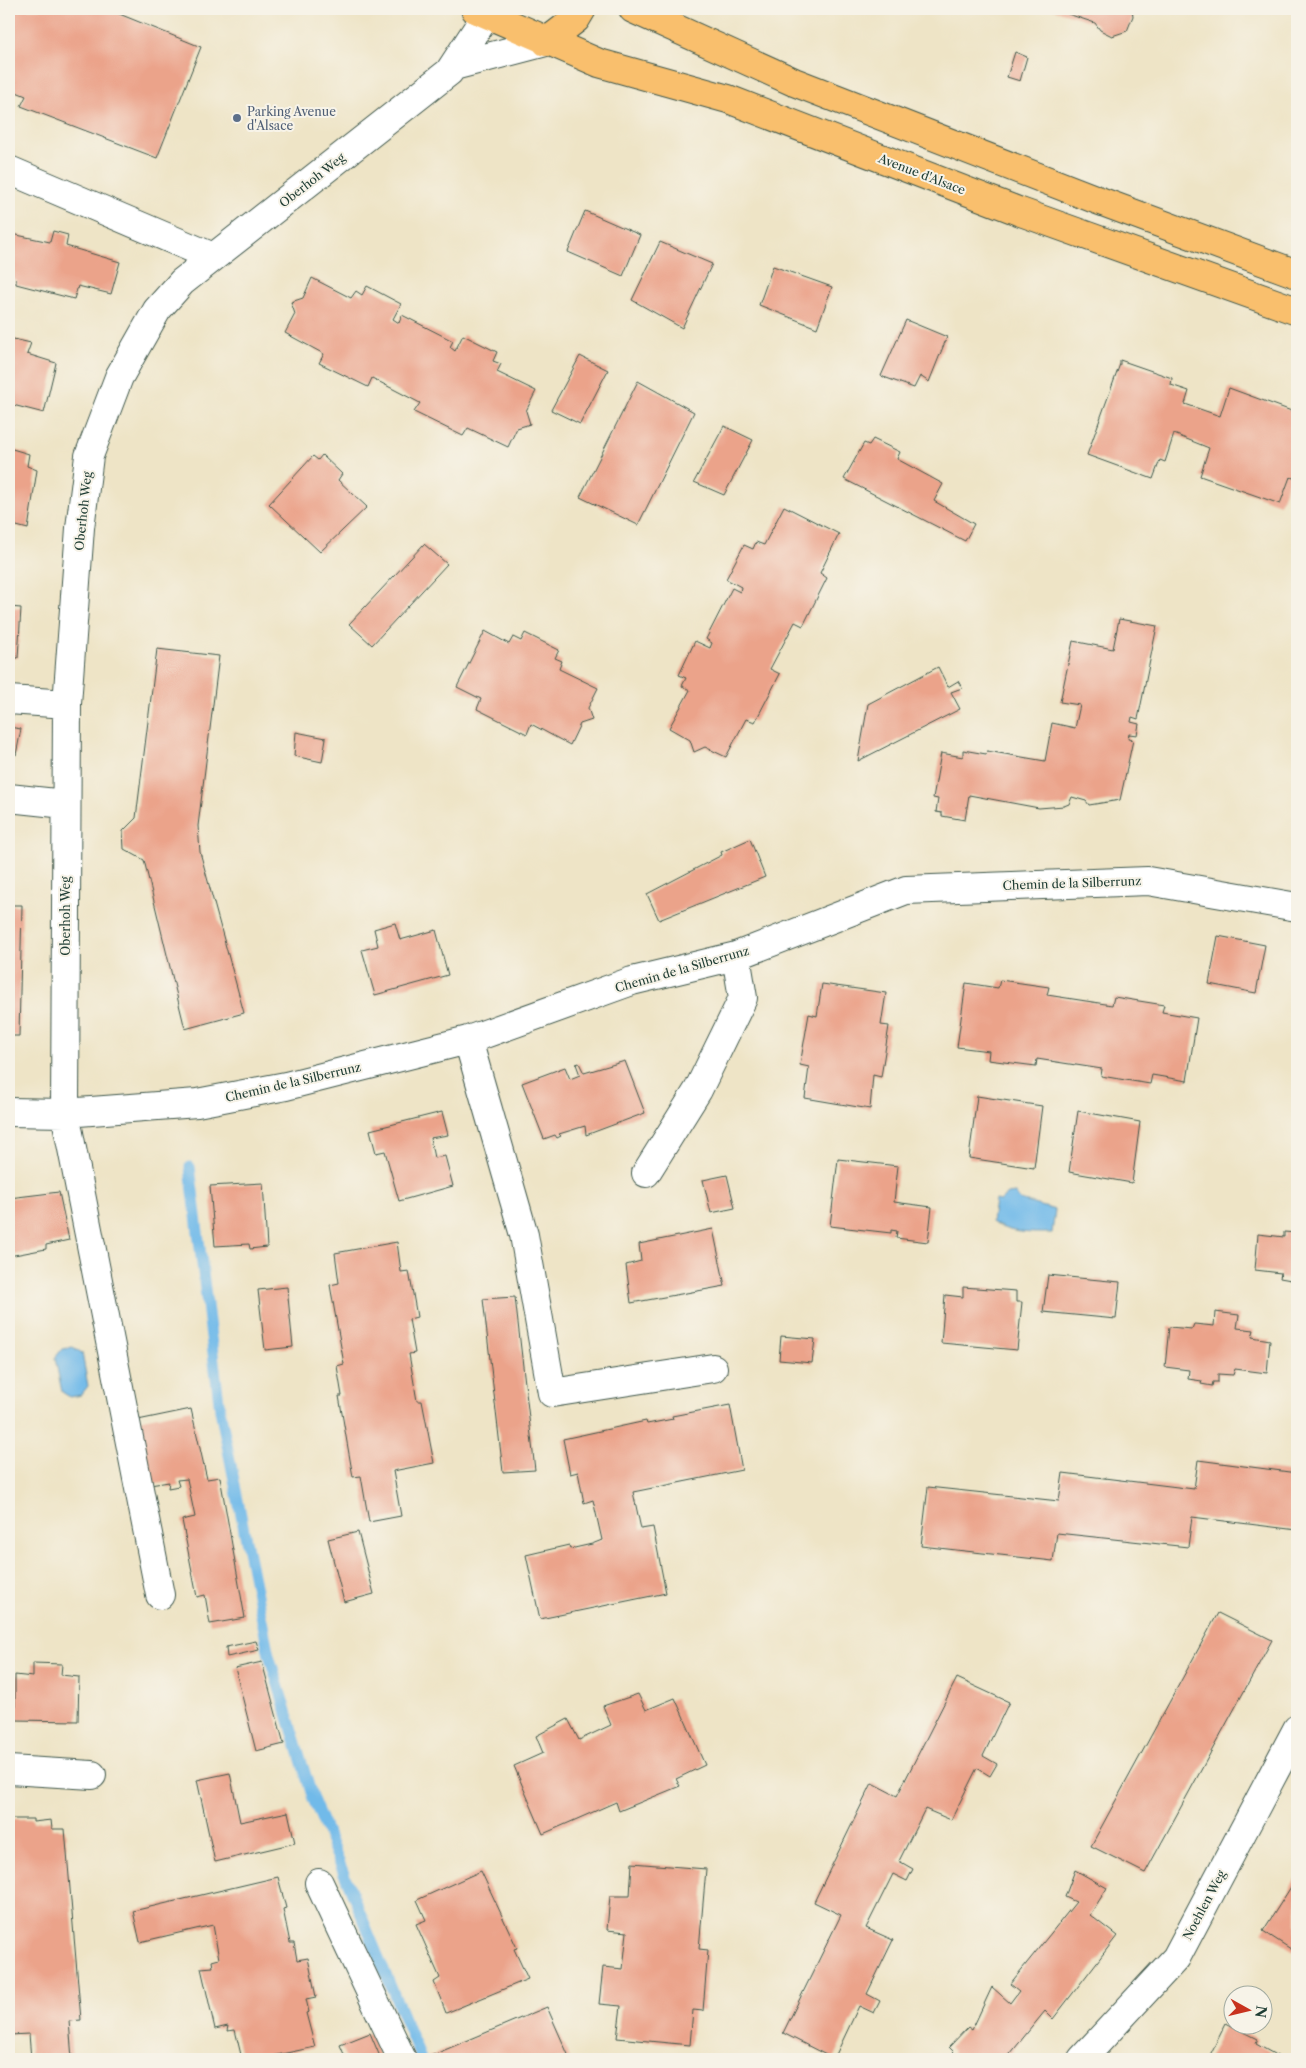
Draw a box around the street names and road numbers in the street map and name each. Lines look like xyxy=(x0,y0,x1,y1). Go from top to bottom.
street label: Oberhoh Weg xyxy=(276,149,348,210)
street label: Avenue d'Alsace xyxy=(875,150,968,198)
street label: Oberhoh Weg xyxy=(71,470,95,551)
street label: Chemin de la Silberrunz xyxy=(1002,873,1142,893)
street label: Oberhoh Weg xyxy=(58,876,73,956)
street label: Chemin de la Silberrunz xyxy=(613,943,751,995)
street label: Chemin de la Silberrunz xyxy=(224,1059,362,1105)
street label: Noehlen Weg xyxy=(1179,1867,1229,1942)

